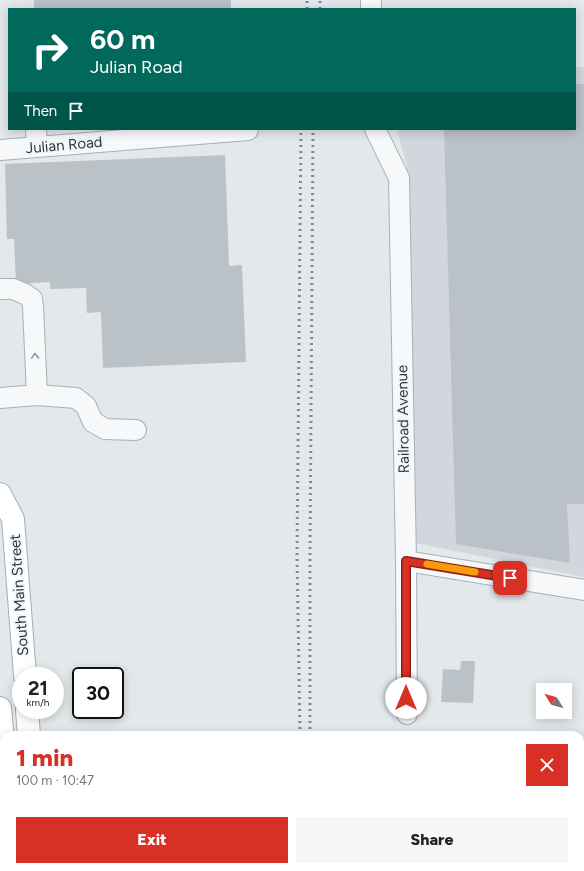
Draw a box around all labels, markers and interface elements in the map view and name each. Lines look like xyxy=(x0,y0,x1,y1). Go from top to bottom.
text: 60 m xyxy=(90,22,155,56)
icon: right xyxy=(24,24,76,76)
text: Julian Road xyxy=(90,56,183,78)
icon: arrive xyxy=(65,100,87,122)
text: Then xyxy=(24,102,57,120)
street label: Julian Road xyxy=(25,133,103,157)
one-way arrow xyxy=(31,353,40,359)
street label: Railroad Avenue xyxy=(393,365,413,473)
street label: South Main Street xyxy=(6,533,32,656)
pin xyxy=(493,561,527,595)
icon: arrive xyxy=(499,567,521,589)
speed limit sign: 30 xyxy=(72,667,124,719)
text: 21 xyxy=(28,676,48,700)
position arrow xyxy=(385,677,427,719)
north arrow xyxy=(536,683,572,719)
map controls xyxy=(536,683,572,719)
text: km/h xyxy=(27,696,49,709)
text: 1 min xyxy=(16,743,73,772)
button: close xyxy=(526,744,568,786)
text: 100 m · 10:47 xyxy=(16,773,94,788)
button: Exit xyxy=(16,817,288,863)
button: Share xyxy=(296,817,568,863)

